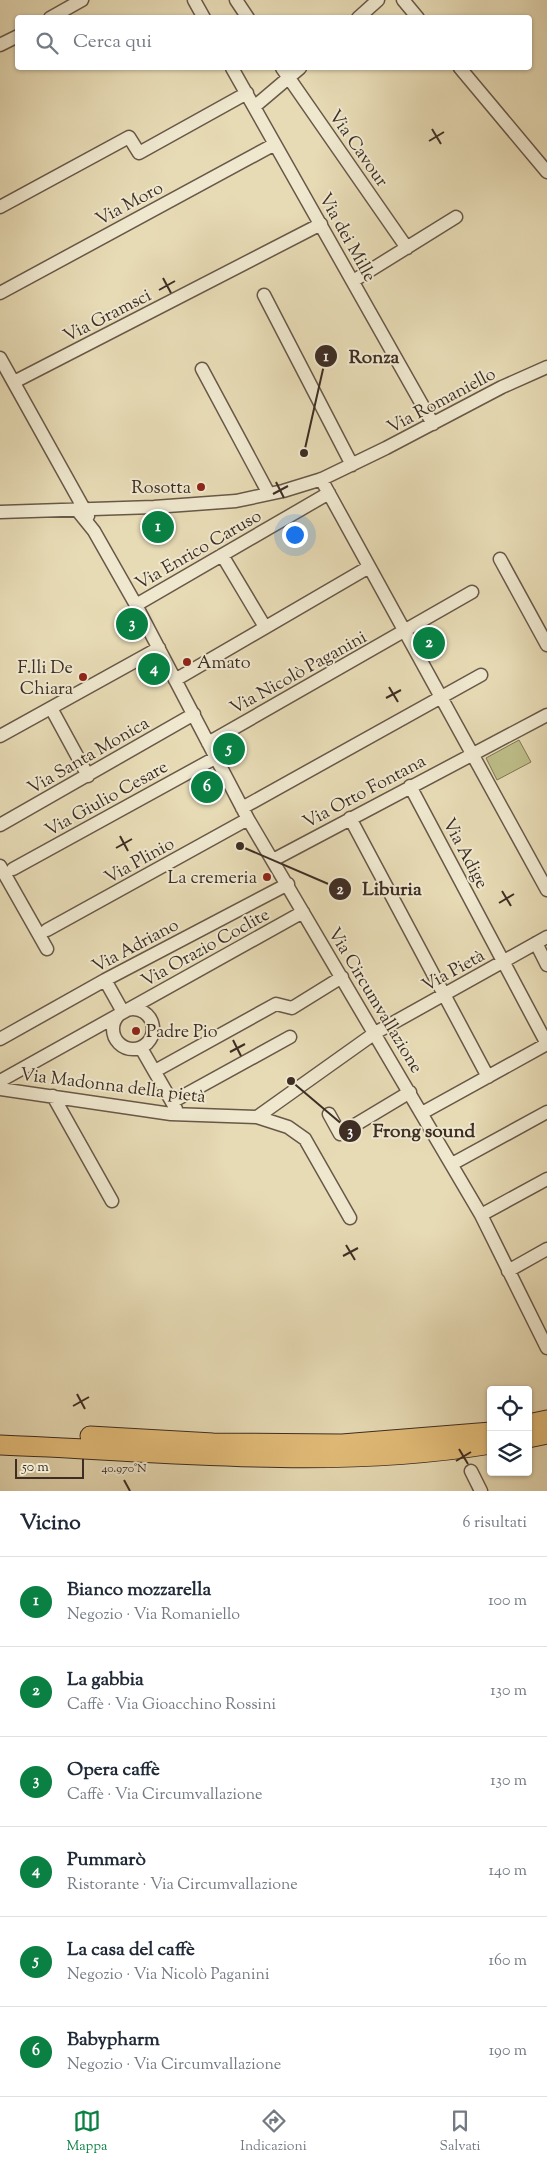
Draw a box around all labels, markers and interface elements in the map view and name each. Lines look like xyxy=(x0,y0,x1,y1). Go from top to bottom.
search box xyxy=(15,15,532,70)
icon: search xyxy=(33,29,61,57)
text: Cerca qui xyxy=(73,29,152,56)
street label: Via Cavour xyxy=(321,105,394,193)
street label: Via Moro xyxy=(91,176,169,233)
street label: Via dei Mille xyxy=(311,189,381,287)
street label: Via Gramsci xyxy=(59,283,156,350)
callout: Ronza xyxy=(314,339,409,373)
text: Ronza xyxy=(349,345,400,372)
text: 1 xyxy=(323,347,329,368)
street label: Via Romaniello xyxy=(383,362,501,441)
place label: Rosotta xyxy=(131,476,191,502)
marker: Rosotta xyxy=(195,481,207,493)
street label: Via Enrico Caruso xyxy=(131,504,267,597)
pin: 1 xyxy=(142,508,174,546)
your location xyxy=(282,522,308,548)
pin: 3 xyxy=(116,605,148,643)
pin: 2 xyxy=(413,624,445,662)
street label: Via Nicolò Paganini xyxy=(226,625,372,722)
pin: 4 xyxy=(138,650,170,688)
place label: Amato xyxy=(197,651,251,677)
place label: F.lli De Chiara xyxy=(18,656,73,703)
marker: Amato xyxy=(181,656,193,668)
marker: F.lli De Chiara xyxy=(77,671,89,683)
street label: Via Santa Monica xyxy=(23,711,155,802)
pin: 5 xyxy=(213,730,245,768)
street label: Via Orto Fontana xyxy=(299,749,431,836)
street label: Via Giulio Cesare xyxy=(41,755,173,844)
pin: 6 xyxy=(191,768,223,806)
street label: Via Adige xyxy=(435,814,494,894)
street label: Via Plinio xyxy=(100,832,180,892)
place label: La cremeria xyxy=(167,866,257,892)
marker: La cremeria xyxy=(261,871,273,883)
callout: Liburia xyxy=(327,872,431,906)
text: Liburia xyxy=(362,877,422,904)
text: 2 xyxy=(336,880,344,901)
street label: Via Orazio Coclite xyxy=(137,903,275,995)
street label: Via Adriano xyxy=(88,913,184,981)
street label: Via Circumvallazione xyxy=(320,923,428,1079)
street label: Via Pietà xyxy=(418,944,490,1000)
place label: Padre Pio xyxy=(146,1020,218,1046)
marker: Padre Pio xyxy=(130,1025,142,1037)
street label: Via Madonna della pietà xyxy=(18,1063,207,1111)
callout: Frong sound xyxy=(338,1114,486,1148)
text: Frong sound xyxy=(373,1119,476,1146)
text: 3 xyxy=(347,1122,353,1143)
map controls xyxy=(487,1386,532,1476)
button: locate xyxy=(487,1386,532,1431)
button: layers xyxy=(487,1431,532,1476)
scale bar xyxy=(15,1456,84,1479)
text: 50 m xyxy=(22,1458,49,1478)
text: 40.970°N xyxy=(101,1460,147,1478)
text: Vicino xyxy=(20,1509,81,1539)
text: 6 risultati xyxy=(463,1512,527,1535)
text: Bianco mozzarella xyxy=(67,1577,211,1604)
text: 1 xyxy=(33,1590,39,1613)
text: 100 m xyxy=(488,1590,527,1613)
text: Negozio · Via Romaniello xyxy=(67,1604,240,1627)
text: La gabbia xyxy=(67,1667,144,1694)
text: 2 xyxy=(32,1680,40,1703)
text: 130 m xyxy=(490,1680,527,1703)
text: Caffè · Via Gioacchino Rossini xyxy=(67,1694,276,1717)
text: Opera caffè xyxy=(67,1757,160,1784)
text: 3 xyxy=(33,1770,39,1793)
text: 130 m xyxy=(490,1770,527,1793)
text: Caffè · Via Circumvallazione xyxy=(67,1784,262,1807)
text: Pummarò xyxy=(67,1847,146,1874)
text: 4 xyxy=(32,1860,40,1883)
text: 140 m xyxy=(489,1860,527,1883)
text: Ristorante · Via Circumvallazione xyxy=(67,1874,298,1897)
text: La casa del caffè xyxy=(67,1937,195,1964)
text: 5 xyxy=(33,1950,39,1973)
text: 160 m xyxy=(489,1950,527,1973)
text: Negozio · Via Nicolò Paganini xyxy=(67,1964,270,1987)
text: Babypharm xyxy=(67,2027,160,2054)
text: 6 xyxy=(32,2040,40,2063)
text: 190 m xyxy=(489,2040,527,2063)
text: Negozio · Via Circumvallazione xyxy=(67,2054,281,2077)
tab: Mappa xyxy=(66,2107,107,2157)
tab: Indicazioni xyxy=(240,2107,307,2157)
tab: Salvati xyxy=(440,2107,481,2157)

